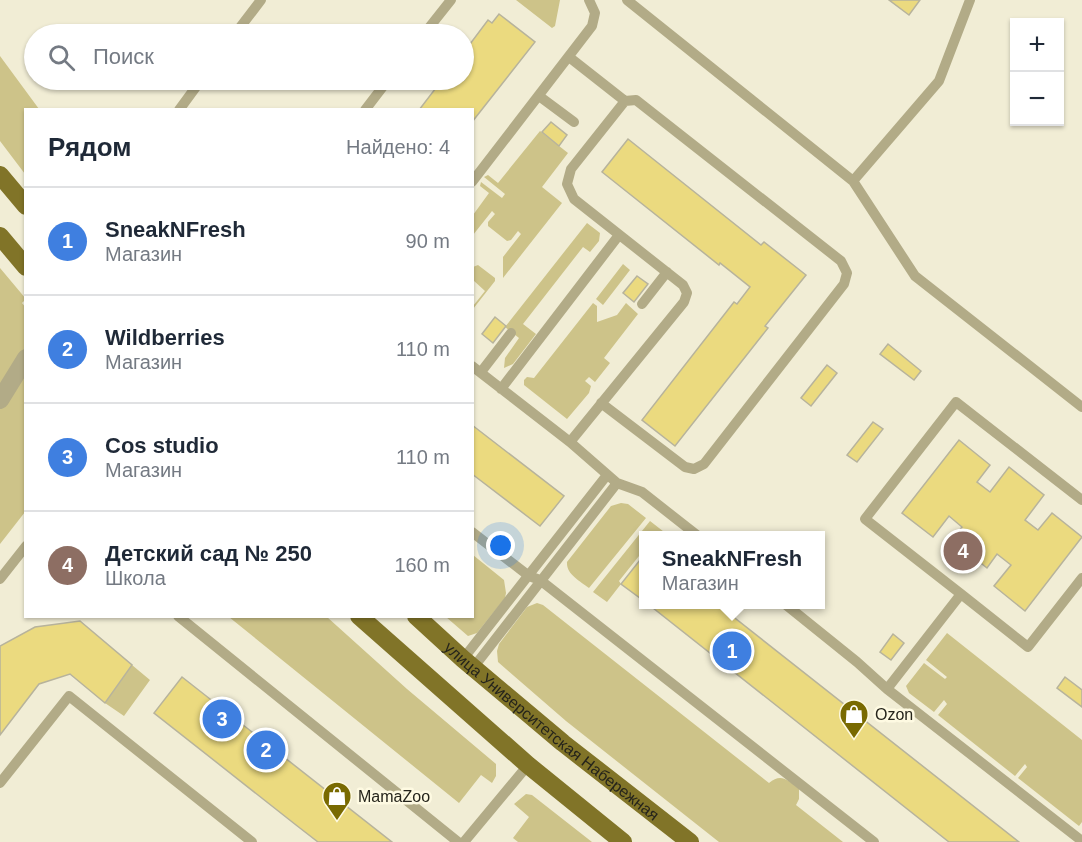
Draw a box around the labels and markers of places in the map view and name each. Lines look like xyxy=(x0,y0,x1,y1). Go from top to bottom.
pin: 4 xyxy=(944,528,982,574)
pin: 1 xyxy=(712,628,752,674)
pin: 3 xyxy=(202,696,242,742)
shop icon: Ozon xyxy=(838,698,870,740)
place label: Ozon xyxy=(875,706,913,723)
pin: 2 xyxy=(246,728,286,772)
shop icon: MamaZoo xyxy=(321,780,353,822)
place label: MamaZoo xyxy=(358,788,430,805)

